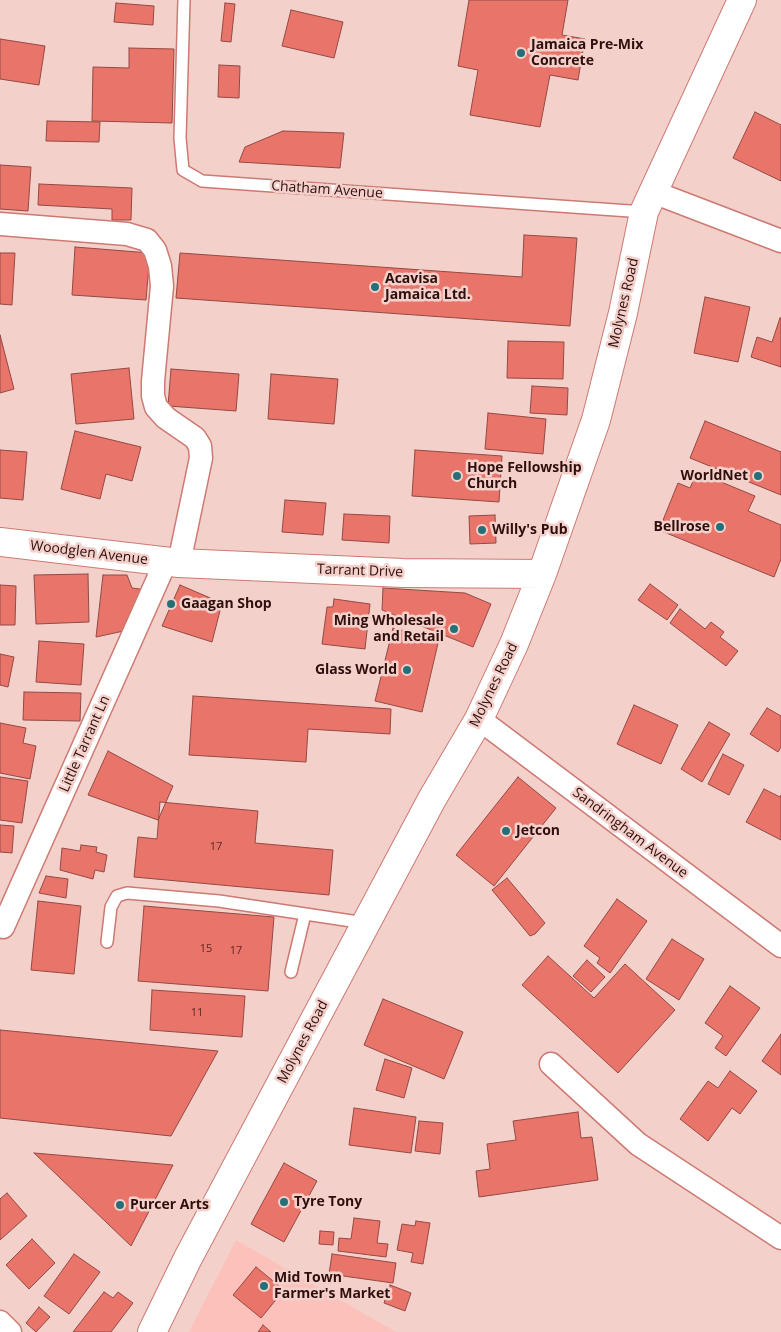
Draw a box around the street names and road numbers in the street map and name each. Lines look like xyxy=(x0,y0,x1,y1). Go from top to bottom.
street label: Chatham Avenue xyxy=(271,178,383,202)
street label: Molynes Road xyxy=(605,256,643,350)
street label: Woodglen Avenue xyxy=(29,537,149,569)
street label: Tarrant Drive xyxy=(317,561,403,581)
street label: Molynes Road xyxy=(466,640,522,730)
street label: Little Tarrant Ln xyxy=(56,693,114,795)
street label: Sandringham Avenue xyxy=(569,784,691,882)
street label: Molynes Road xyxy=(274,998,332,1086)

